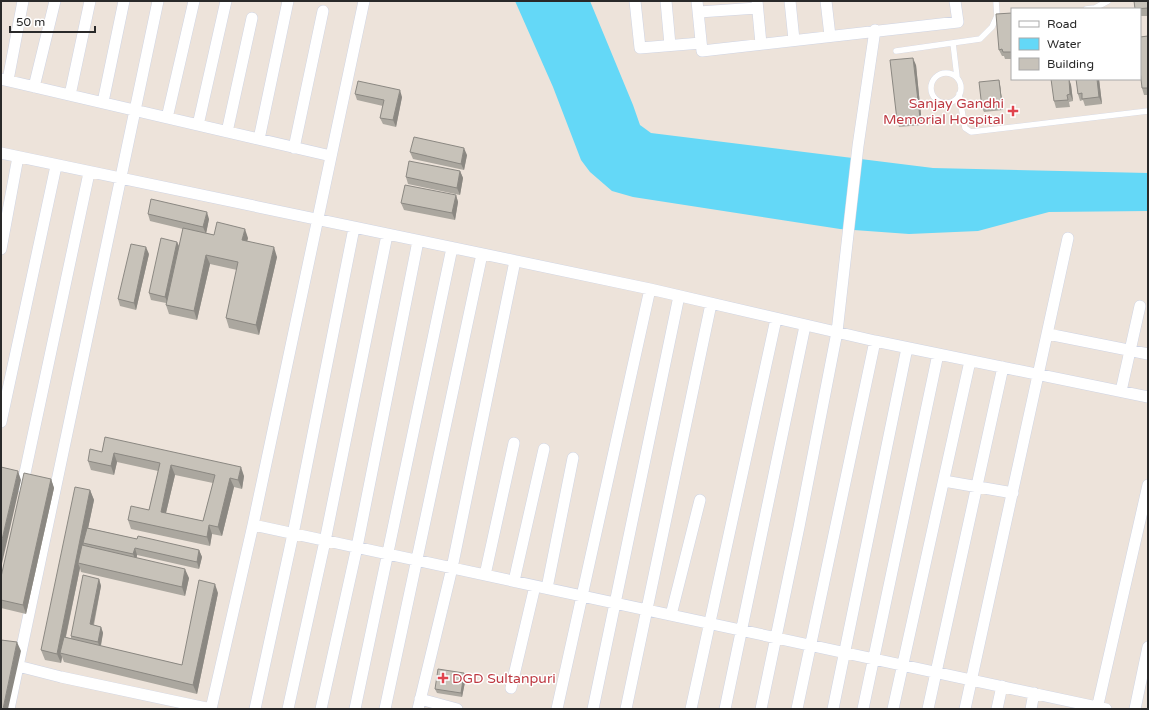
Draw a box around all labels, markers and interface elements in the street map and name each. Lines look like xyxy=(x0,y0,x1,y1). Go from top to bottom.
scale bar xyxy=(10,8,95,34)
legend xyxy=(1011,8,1141,80)
text: 50 m xyxy=(16,15,45,29)
text: Road xyxy=(1047,17,1077,31)
text: Water xyxy=(1047,37,1082,51)
text: Building xyxy=(1047,57,1094,71)
place label: Sanjay Gandhi Memorial Hospital xyxy=(883,95,1004,128)
marker: Sanjay Gandhi Memorial Hospital xyxy=(1007,105,1019,117)
place label: DGD Sultanpuri xyxy=(452,670,556,687)
marker: DGD Sultanpuri xyxy=(437,672,449,684)

